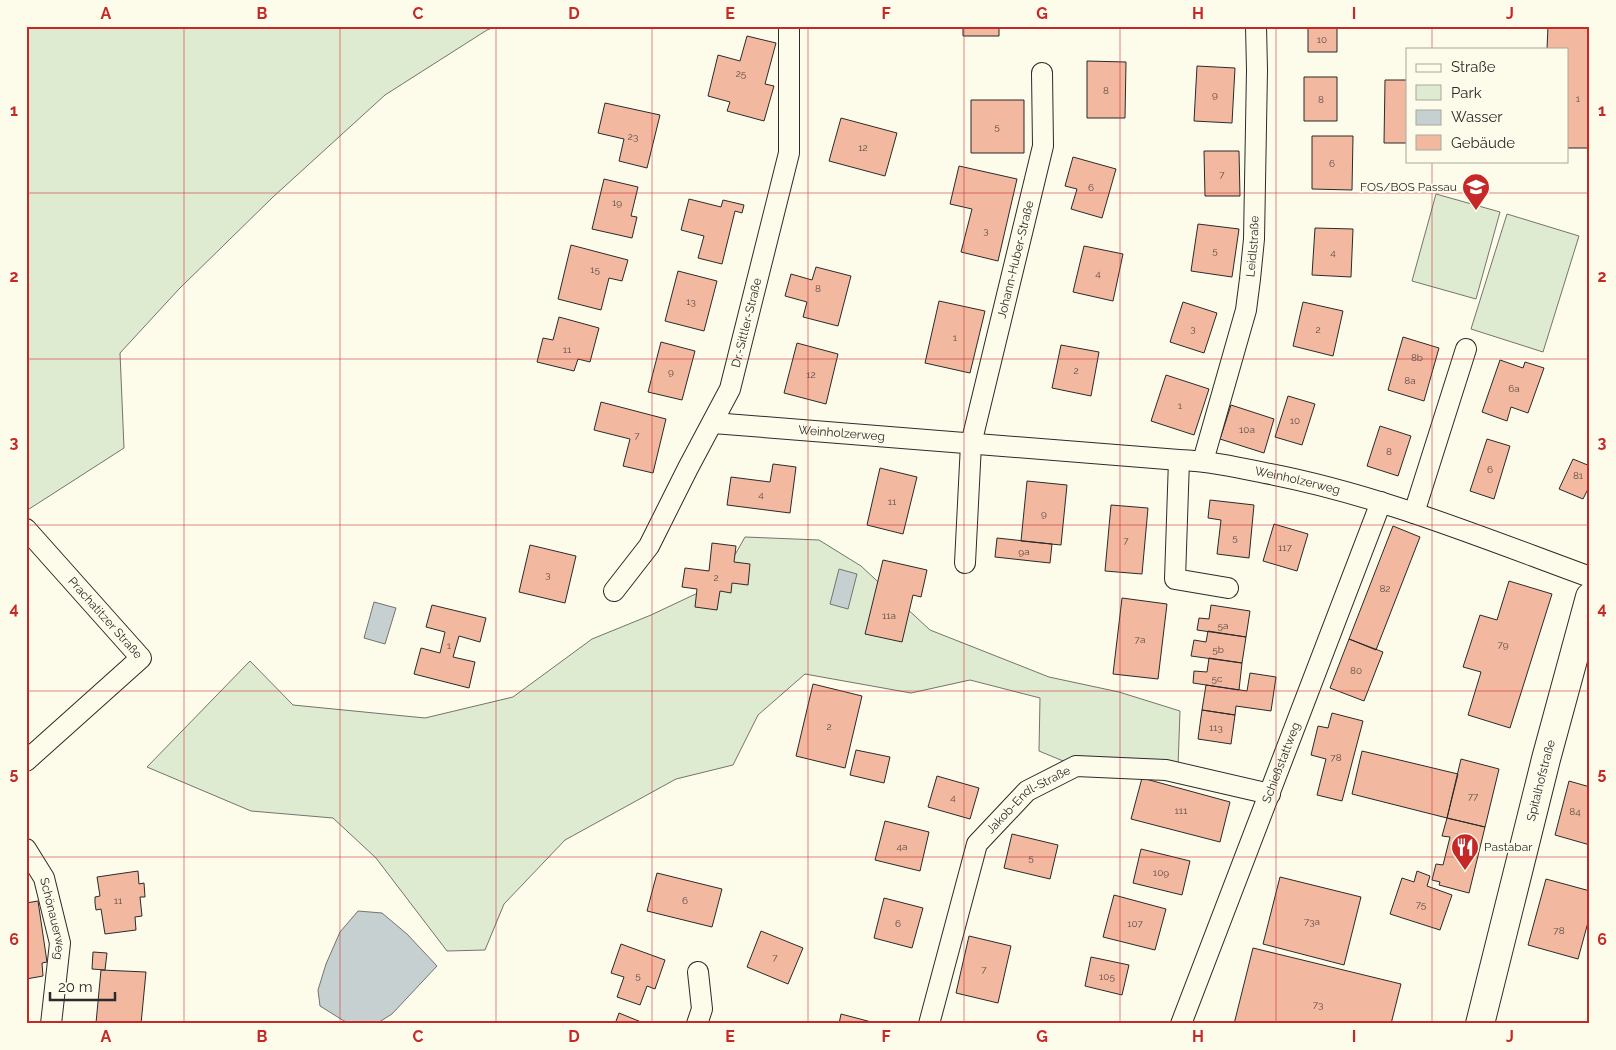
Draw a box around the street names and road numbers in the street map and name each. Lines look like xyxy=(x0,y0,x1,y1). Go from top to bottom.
street label: Johann-Huber-Straße xyxy=(995,199,1037,320)
street label: Leidlstraße xyxy=(1243,216,1261,278)
street label: Dr.-Sittler-Straße xyxy=(729,277,764,369)
street label: Weinholzerweg xyxy=(798,423,885,444)
street label: Weinholzerweg xyxy=(1254,464,1342,497)
street label: Prachatitzer Straße xyxy=(65,574,145,661)
street label: Schießstattweg xyxy=(1259,720,1303,805)
street label: Spitalhofstraße xyxy=(1524,738,1558,823)
street label: Jakob-Endl-Straße xyxy=(984,763,1073,836)
street label: Schönauerweg xyxy=(37,876,67,961)

